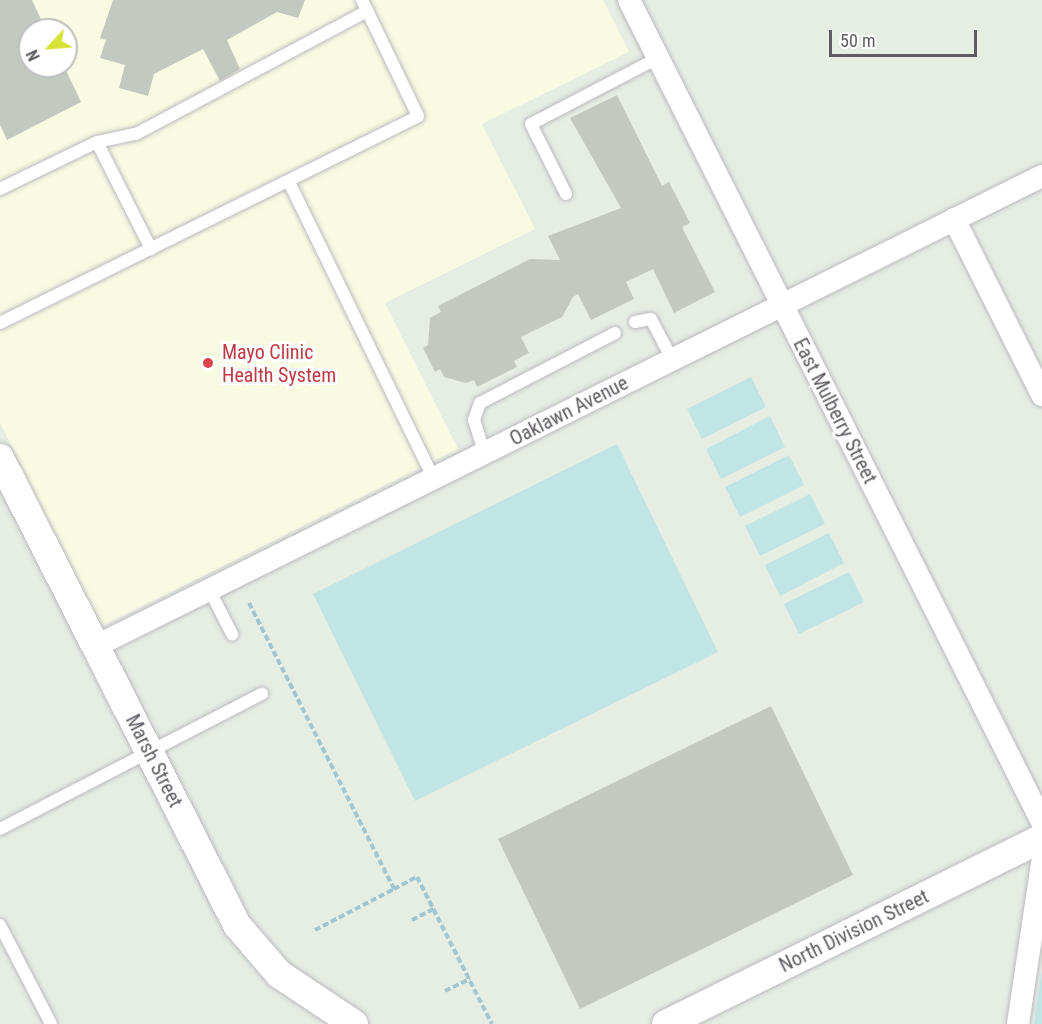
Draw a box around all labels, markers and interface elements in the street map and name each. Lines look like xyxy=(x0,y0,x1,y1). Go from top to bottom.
north arrow xyxy=(18,18,78,78)
scale bar xyxy=(832,18,980,56)
text: 50 m xyxy=(840,30,875,51)
text: N xyxy=(22,47,44,64)
street label: East Mulberry Street xyxy=(788,334,882,488)
place label: Mayo Clinic Health System xyxy=(222,340,336,387)
marker: Mayo Clinic Health System xyxy=(199,354,217,372)
street label: Oaklawn Avenue xyxy=(506,371,632,451)
street label: Marsh Street xyxy=(120,711,188,811)
street label: North Division Street xyxy=(775,884,933,978)

